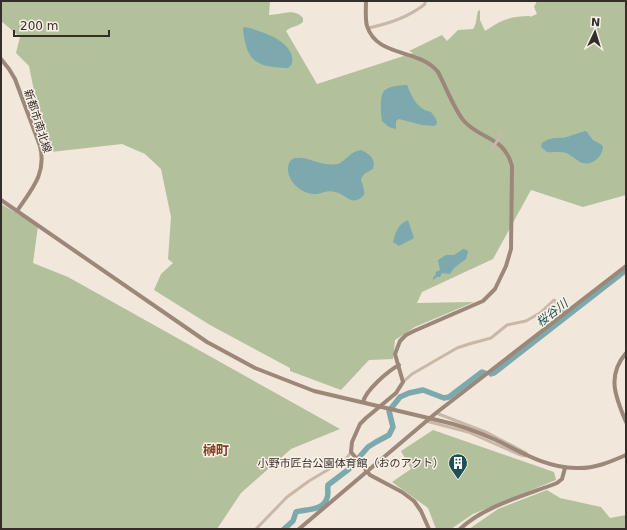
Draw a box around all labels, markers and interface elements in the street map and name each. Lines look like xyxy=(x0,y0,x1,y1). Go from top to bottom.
scale bar xyxy=(14,12,109,38)
north arrow xyxy=(575,12,615,52)
text: N xyxy=(591,16,601,29)
text: 200 m xyxy=(20,19,58,33)
street label: 新都市南北線 xyxy=(21,88,54,155)
water label: 桜谷川 xyxy=(534,295,572,330)
district label: 榊町 xyxy=(203,443,229,458)
building icon: 小野市匠台公園体育館（おのアクト） xyxy=(447,452,469,480)
place label: 小野市匠台公園体育館（おのアクト） xyxy=(258,457,444,470)

